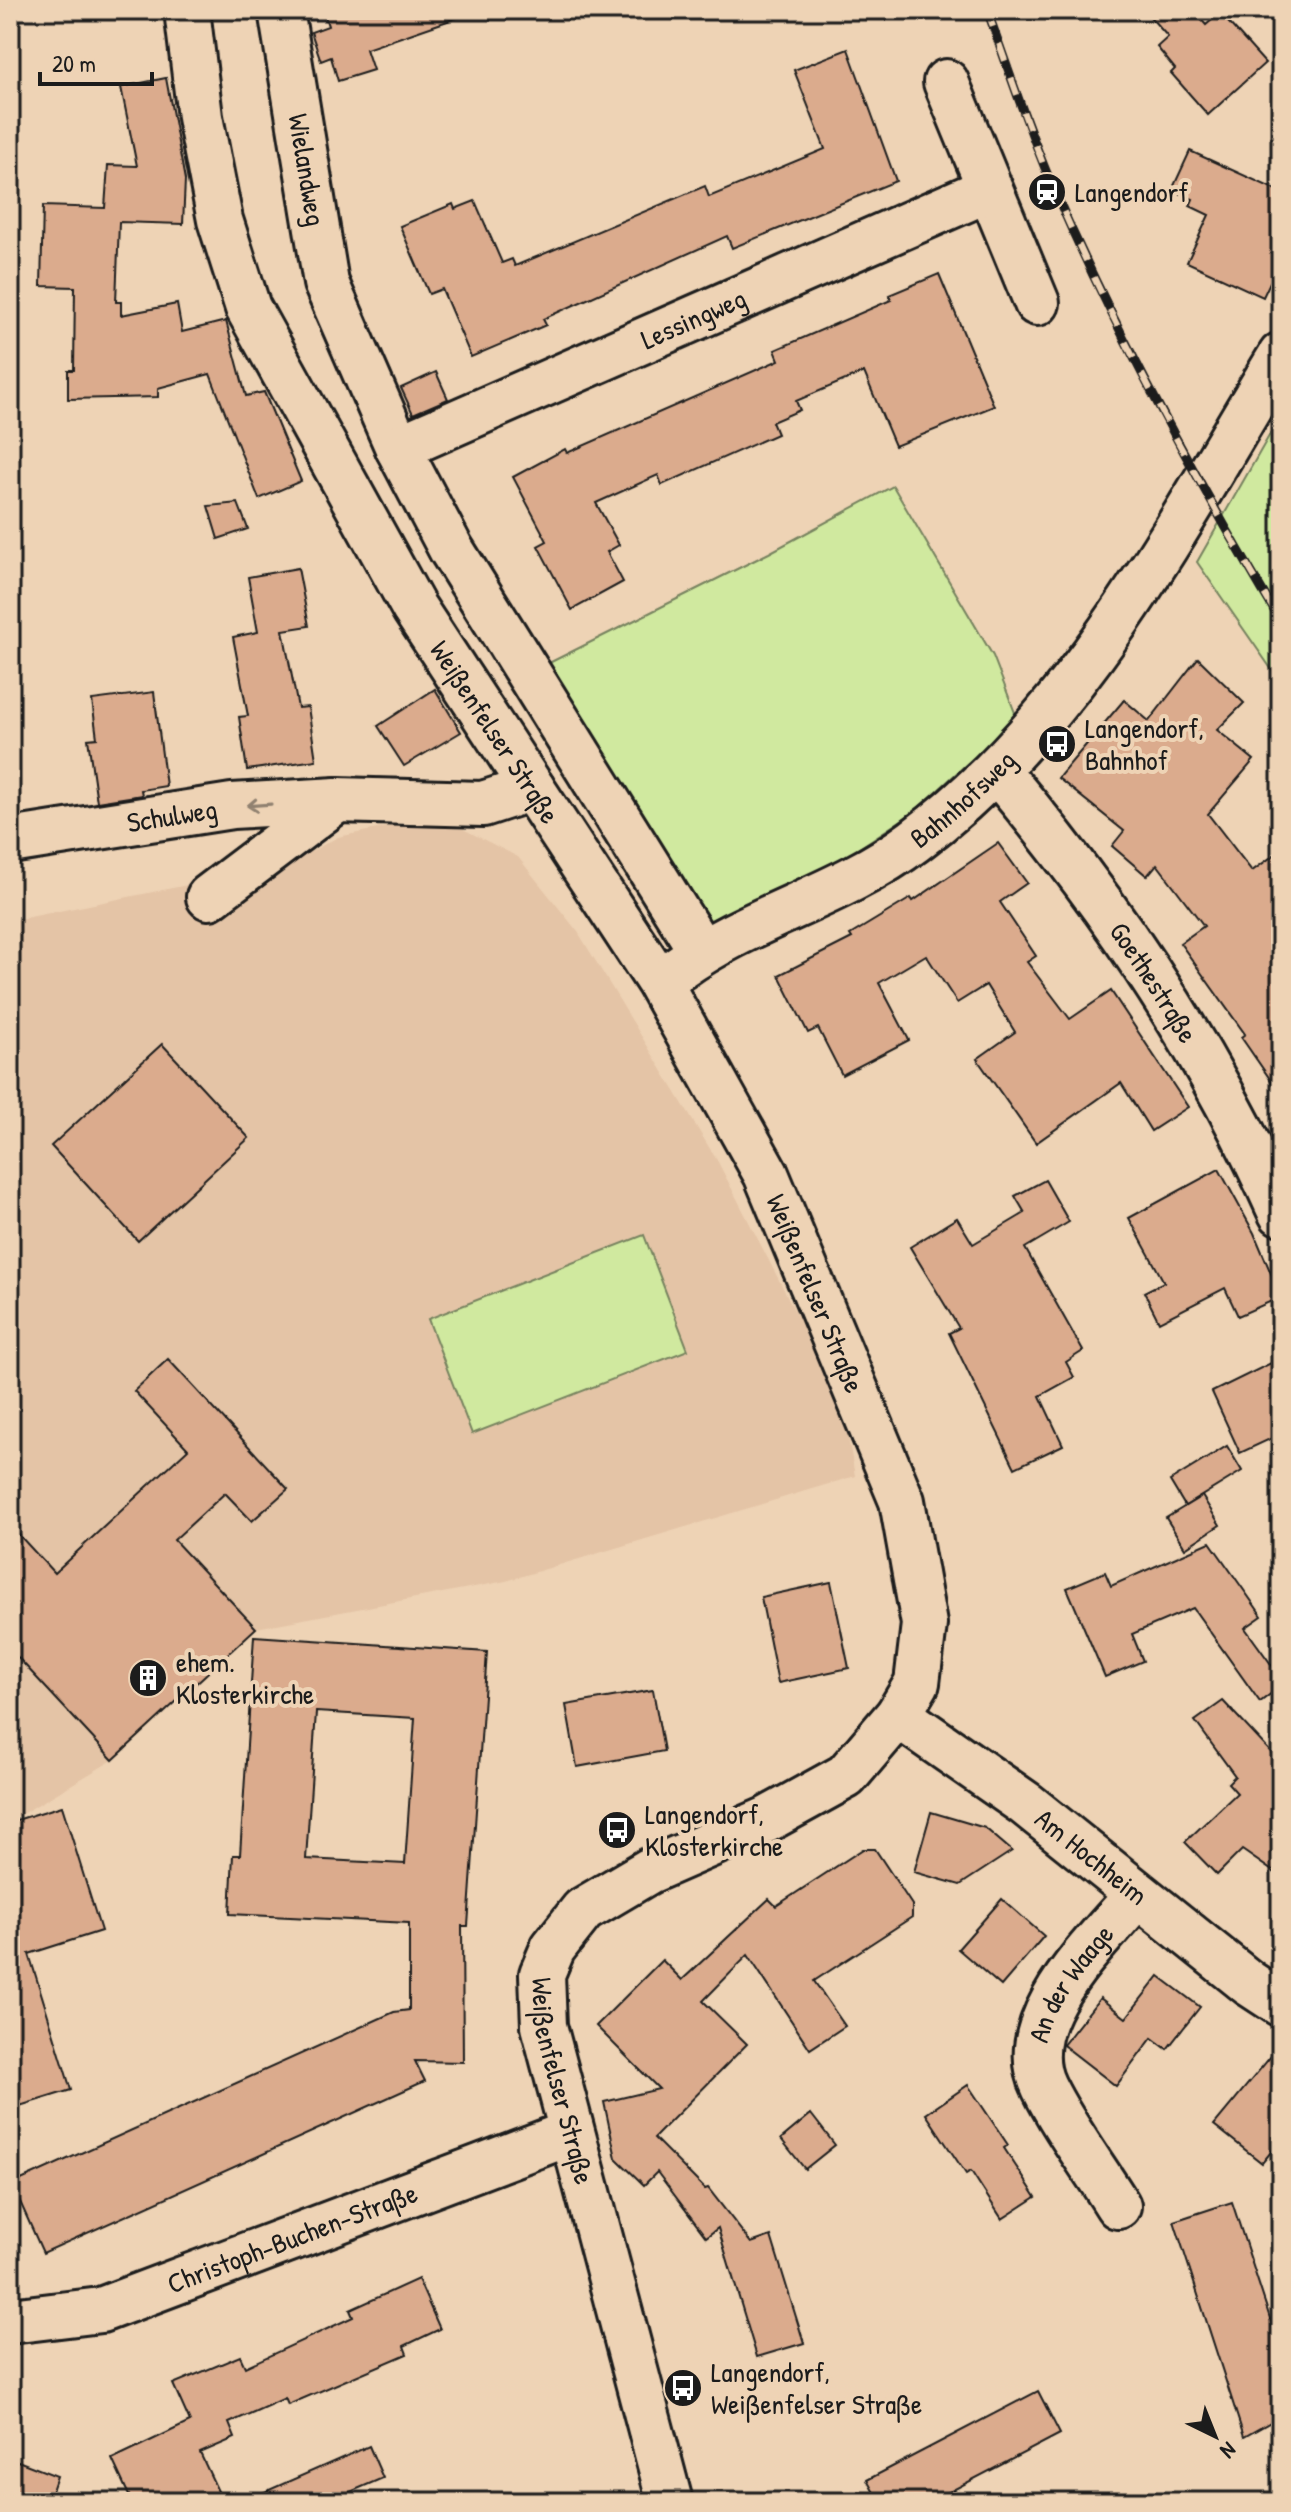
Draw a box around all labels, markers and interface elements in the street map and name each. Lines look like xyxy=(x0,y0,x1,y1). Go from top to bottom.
scale bar xyxy=(40,36,152,86)
text: 20 m xyxy=(52,47,96,79)
street label: Wielandweg xyxy=(279,111,335,229)
station icon: Langendorf xyxy=(1026,171,1068,213)
place label: Langendorf xyxy=(1075,173,1188,211)
street label: Lessingweg xyxy=(635,279,752,358)
street label: Weißenfelser Straße xyxy=(421,633,569,831)
place label: Langendorf, Bahnhof xyxy=(1085,709,1204,779)
bus stop icon: Langendorf, Bahnhof xyxy=(1036,723,1078,765)
street label: Bahnhofsweg xyxy=(902,742,1024,857)
street label: Schulweg xyxy=(124,790,220,841)
one-way arrow xyxy=(246,798,273,813)
street label: Goethestraße xyxy=(1101,914,1207,1050)
street label: Weißenfelser Straße xyxy=(757,1188,874,1398)
place label: ehem. Klosterkirche xyxy=(176,1643,314,1713)
building icon: ehem. Klosterkirche xyxy=(127,1657,169,1699)
place label: Langendorf, Klosterkirche xyxy=(645,1795,783,1865)
street label: Am Hochheim xyxy=(1027,1800,1156,1914)
bus stop icon: Langendorf, Klosterkirche xyxy=(596,1809,638,1851)
street label: An der Waage xyxy=(1019,1916,1122,2046)
street label: Weißenfelser Straße xyxy=(523,1977,604,2188)
street label: Christoph-Buchen-Straße xyxy=(162,2173,423,2302)
place label: Langendorf, Weißenfelser Straße xyxy=(711,2353,922,2423)
bus stop icon: Langendorf, Weißenfelser Straße xyxy=(662,2367,704,2409)
north arrow xyxy=(1175,2396,1255,2476)
text: N xyxy=(1214,2436,1243,2466)

